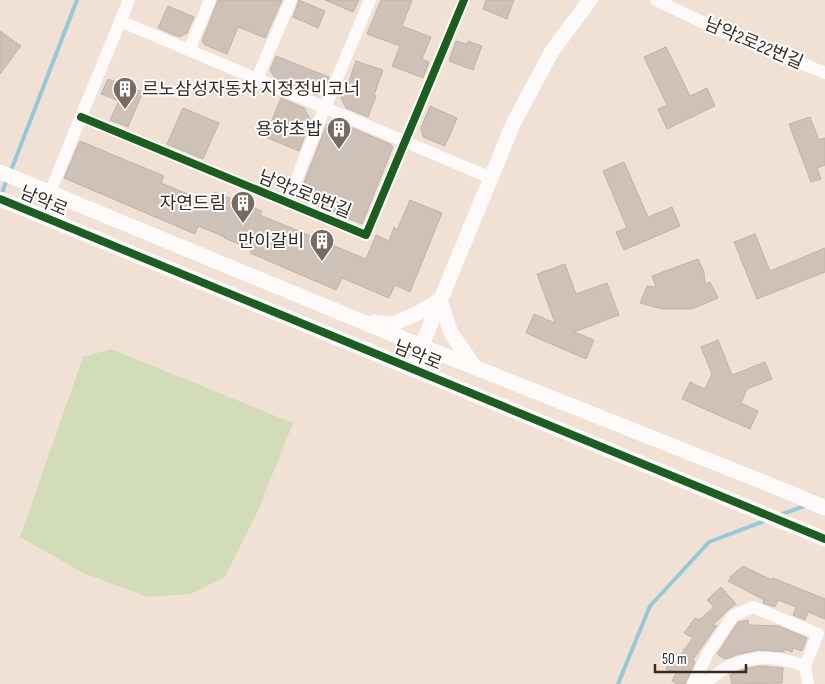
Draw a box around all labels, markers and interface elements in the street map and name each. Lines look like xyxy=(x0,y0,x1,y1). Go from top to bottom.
street label: 남악2로22번길 xyxy=(701,13,806,74)
building icon: 르노삼성자동차 지정정비코너 xyxy=(112,76,138,110)
place label: 르노삼성자동차 지정정비코너 xyxy=(142,79,360,100)
building icon: 용하초밥 xyxy=(326,116,352,150)
place label: 용하초밥 xyxy=(256,119,322,140)
street label: 남악2로9번길 xyxy=(255,166,354,223)
street label: 남악로 xyxy=(17,182,71,221)
building icon: 자연드림 xyxy=(230,190,256,224)
place label: 자연드림 xyxy=(160,193,226,214)
building icon: 만이갈비 xyxy=(309,228,335,262)
place label: 만이갈비 xyxy=(238,231,304,252)
street label: 남악로 xyxy=(391,336,445,375)
scale bar xyxy=(655,642,746,674)
text: 50 m xyxy=(662,650,687,669)

